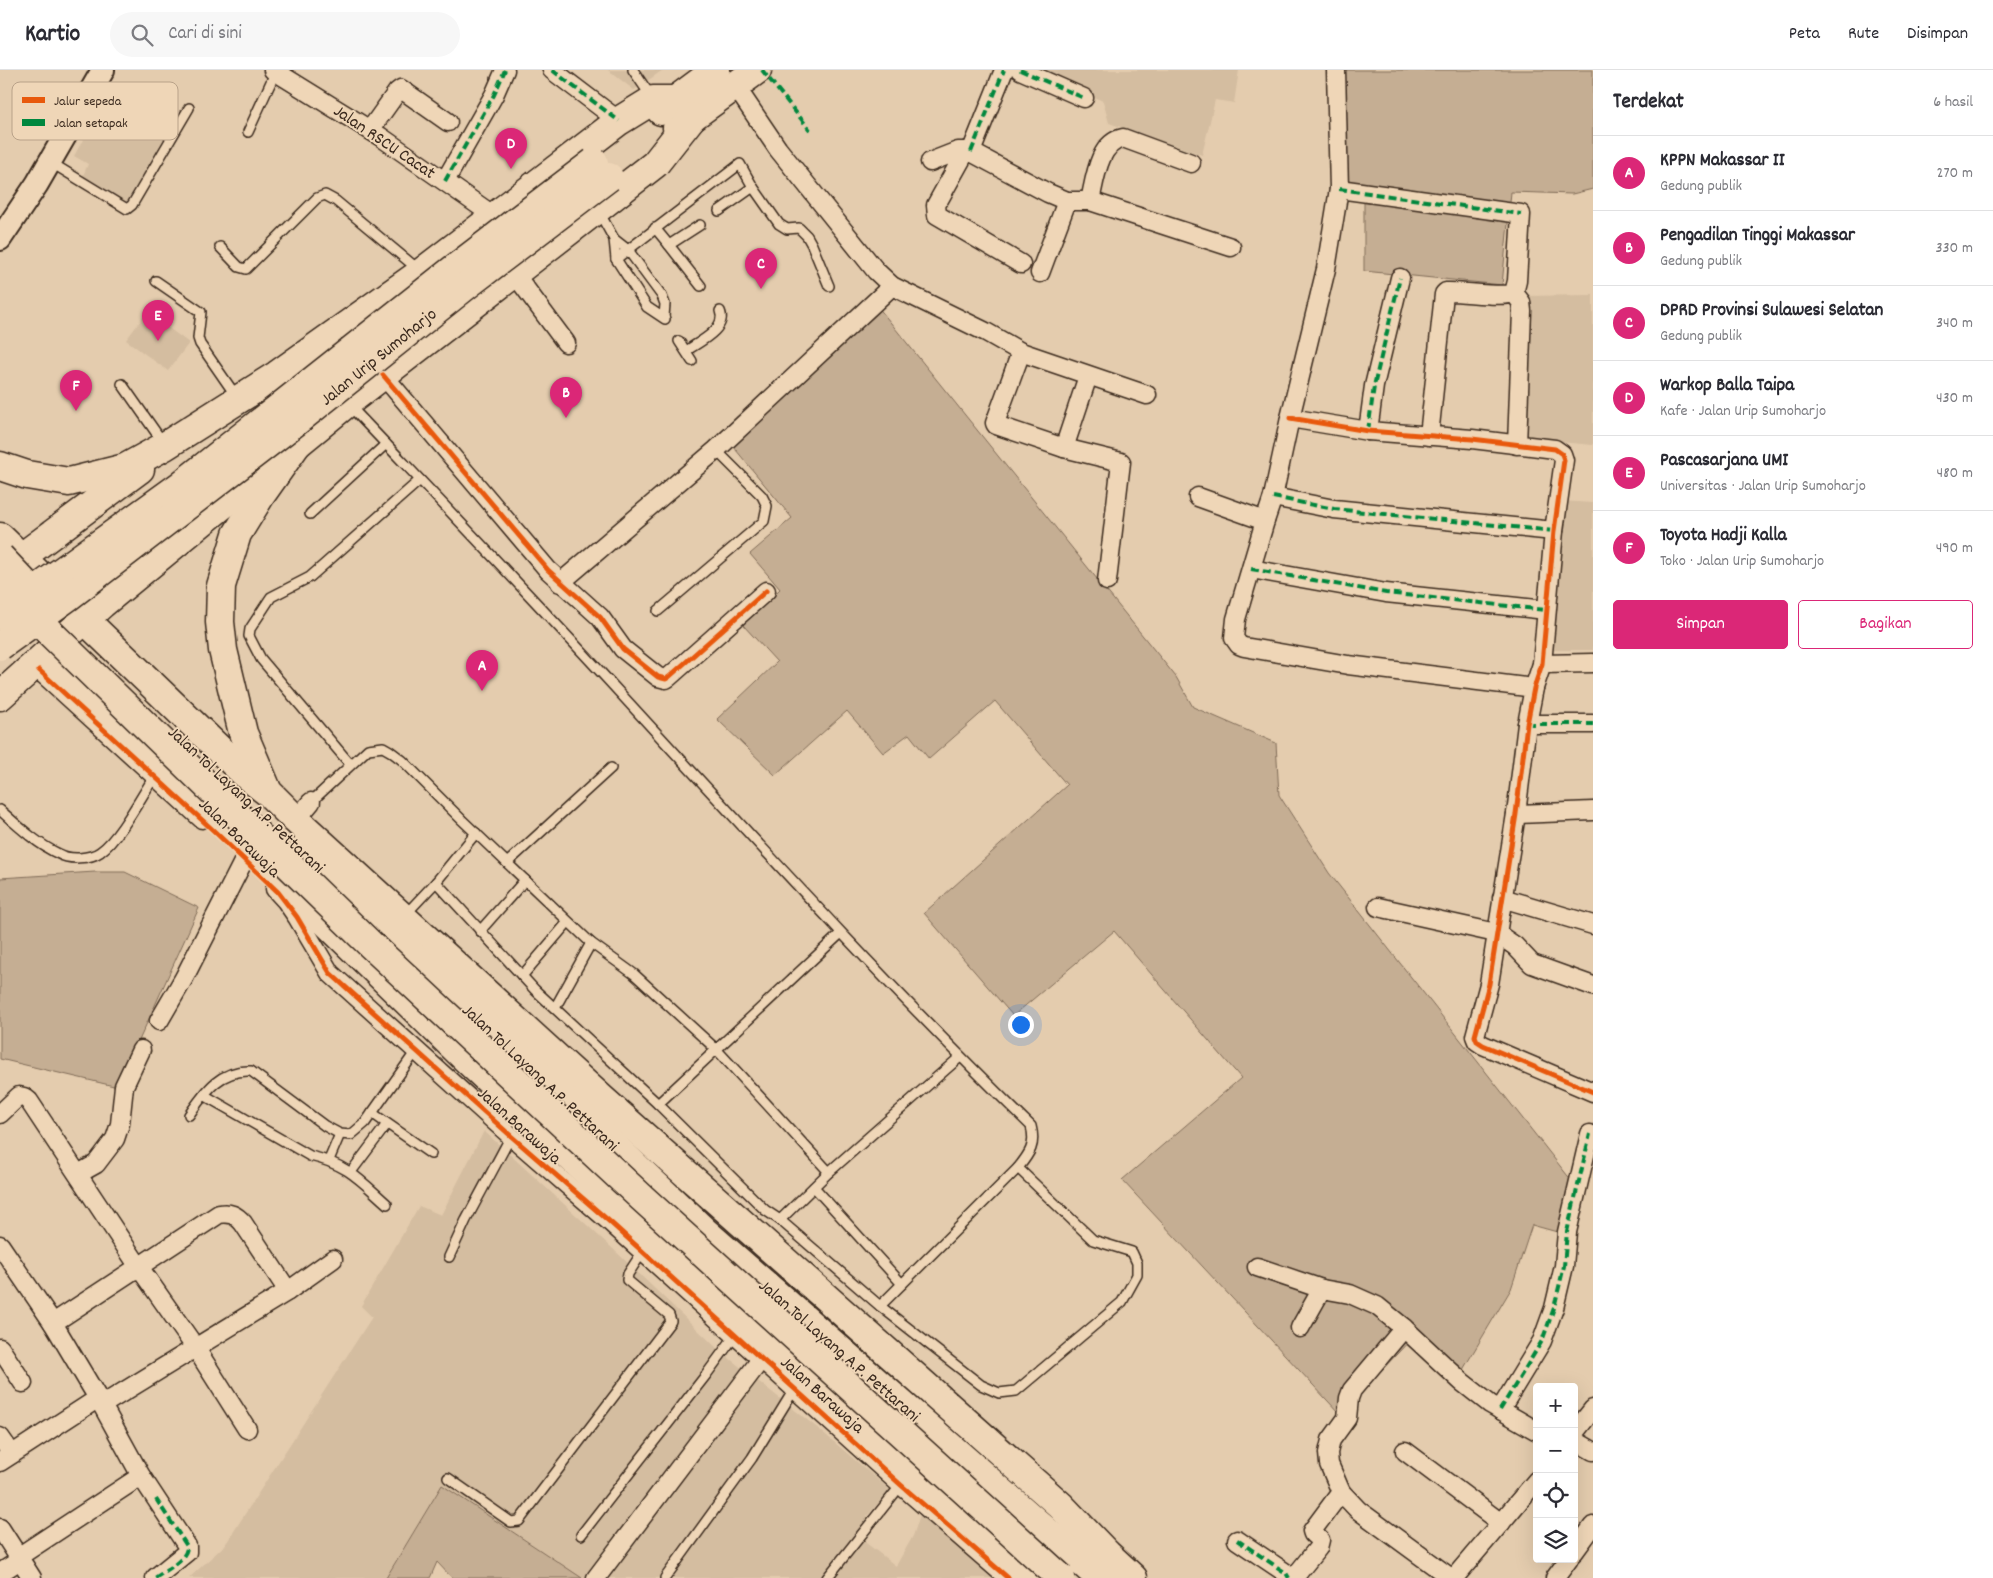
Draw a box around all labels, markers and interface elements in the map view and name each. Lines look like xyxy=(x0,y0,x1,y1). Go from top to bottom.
search box xyxy=(110,12,460,57)
text: Kartio xyxy=(25,18,80,52)
icon: search xyxy=(128,21,156,49)
text: Cari di sini xyxy=(168,21,242,48)
text: Peta xyxy=(1789,22,1820,47)
text: Rute xyxy=(1848,22,1879,47)
text: Disimpan xyxy=(1907,22,1968,47)
legend xyxy=(12,82,178,140)
text: Terdekat xyxy=(1613,88,1684,118)
text: 6 hasil xyxy=(1933,91,1973,114)
text: Jalur sepeda xyxy=(54,92,122,112)
street label: Jalan RSCU Cacat xyxy=(328,100,440,187)
text: Jalan setapak xyxy=(54,114,128,134)
pin: D xyxy=(495,128,527,169)
text: KPPN Makassar II xyxy=(1660,148,1785,175)
text: A xyxy=(1625,162,1633,185)
text: 270 m xyxy=(1937,162,1973,185)
text: Gedung publik xyxy=(1660,175,1742,198)
text: Pengadilan Tinggi Makassar xyxy=(1660,223,1855,250)
text: B xyxy=(1625,237,1633,260)
text: 330 m xyxy=(1935,237,1973,260)
pin: C xyxy=(745,248,777,289)
text: Gedung publik xyxy=(1660,250,1742,273)
text: DPRD Provinsi Sulawesi Selatan xyxy=(1660,298,1883,325)
pin: E xyxy=(142,300,174,341)
street label: Jalan Urip Sumoharjo xyxy=(316,303,443,413)
text: C xyxy=(1625,312,1633,335)
text: 340 m xyxy=(1936,312,1973,335)
text: Gedung publik xyxy=(1660,325,1742,348)
pin: F xyxy=(60,370,92,411)
text: Warkop Balla Taipa xyxy=(1660,373,1794,400)
pin: B xyxy=(550,377,582,418)
text: D xyxy=(1625,387,1633,410)
text: 430 m xyxy=(1936,387,1973,410)
text: Kafe · Jalan Urip Sumoharjo xyxy=(1660,400,1826,423)
text: Pascasarjana UMI xyxy=(1660,448,1788,475)
text: E xyxy=(1625,462,1633,485)
text: 480 m xyxy=(1937,462,1973,485)
text: Universitas · Jalan Urip Sumoharjo xyxy=(1660,475,1866,498)
text: Toyota Hadji Kalla xyxy=(1660,523,1787,550)
text: F xyxy=(1625,537,1633,560)
text: 490 m xyxy=(1936,537,1973,560)
text: Toko · Jalan Urip Sumoharjo xyxy=(1660,550,1824,573)
button: Simpan xyxy=(1613,600,1788,649)
button: Bagikan xyxy=(1798,600,1973,649)
pin: A xyxy=(466,650,498,691)
street label: Jalan Tol Layang A.P. Pettarani xyxy=(161,721,329,880)
street label: Jalan Barawaja xyxy=(192,793,285,885)
street label: Jalan Tol Layang A.P. Pettarani xyxy=(455,999,623,1158)
your location xyxy=(1008,1012,1034,1038)
street label: Jalan Barawaja xyxy=(471,1082,566,1172)
street label: Jalan Tol Layang A.P. Pettarani xyxy=(752,1275,925,1429)
street label: Jalan Barawaja xyxy=(774,1351,869,1441)
map controls xyxy=(1533,1383,1578,1563)
button: + xyxy=(1533,1383,1578,1428)
button: − xyxy=(1533,1428,1578,1473)
button: locate xyxy=(1533,1473,1578,1518)
button: layers xyxy=(1533,1518,1578,1563)

